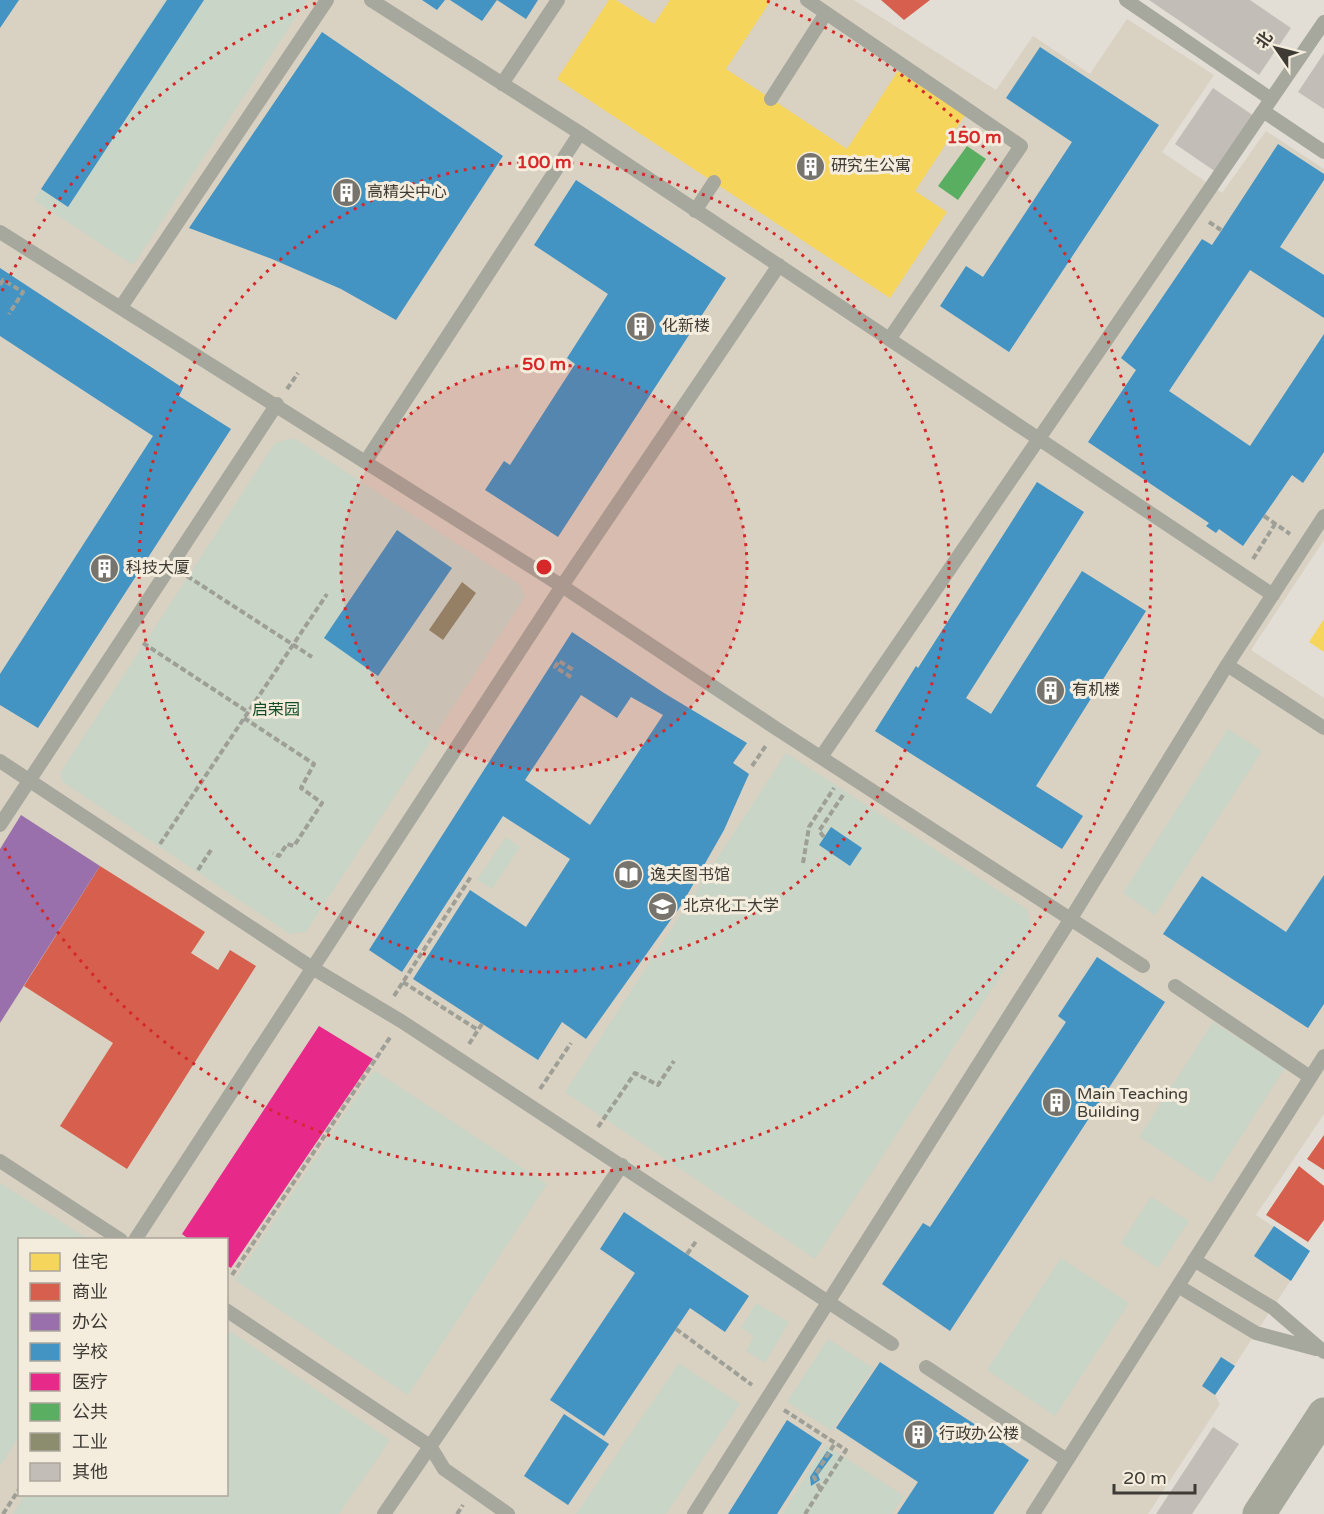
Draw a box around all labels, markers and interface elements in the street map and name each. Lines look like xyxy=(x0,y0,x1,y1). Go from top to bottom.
north arrow xyxy=(1246,18,1306,78)
text: 北 xyxy=(1252,28,1277,52)
text: 150 m xyxy=(946,126,1002,148)
building icon: 研究生公寓 xyxy=(794,150,826,182)
text: 100 m xyxy=(516,151,572,173)
place label: 研究生公寓 xyxy=(831,156,911,176)
building icon: 高精尖中心 xyxy=(330,176,362,208)
place label: 高精尖中心 xyxy=(367,182,447,202)
building icon: 化新楼 xyxy=(625,310,657,342)
place label: 化新楼 xyxy=(662,316,710,336)
text: 50 m xyxy=(522,353,566,375)
building icon: 科技大厦 xyxy=(89,552,121,584)
centre of rings xyxy=(534,557,554,577)
place label: 科技大厦 xyxy=(126,558,190,578)
building icon: 有机楼 xyxy=(1035,674,1067,706)
place label: 有机楼 xyxy=(1072,680,1120,700)
park label: 启荣园 xyxy=(252,700,300,720)
library icon: 逸夫图书馆 xyxy=(613,859,645,891)
place label: 逸夫图书馆 xyxy=(650,865,730,885)
school or university icon: 北京化工大学 xyxy=(646,890,678,922)
place label: 北京化工大学 xyxy=(683,896,779,916)
place label: Main Teaching Building xyxy=(1077,1084,1188,1122)
building icon: Main Teaching Building xyxy=(1040,1087,1072,1119)
legend xyxy=(18,1238,228,1496)
text: 住宅 xyxy=(72,1251,108,1273)
text: 商业 xyxy=(72,1281,108,1303)
text: 办公 xyxy=(72,1311,108,1333)
text: 学校 xyxy=(72,1341,108,1363)
text: 医疗 xyxy=(72,1371,108,1393)
text: 公共 xyxy=(72,1401,108,1423)
building icon: 行政办公楼 xyxy=(902,1418,934,1450)
place label: 行政办公楼 xyxy=(939,1424,1019,1444)
text: 工业 xyxy=(72,1431,108,1453)
scale bar xyxy=(1114,1457,1195,1495)
text: 其他 xyxy=(72,1461,108,1483)
text: 20 m xyxy=(1123,1467,1167,1489)

